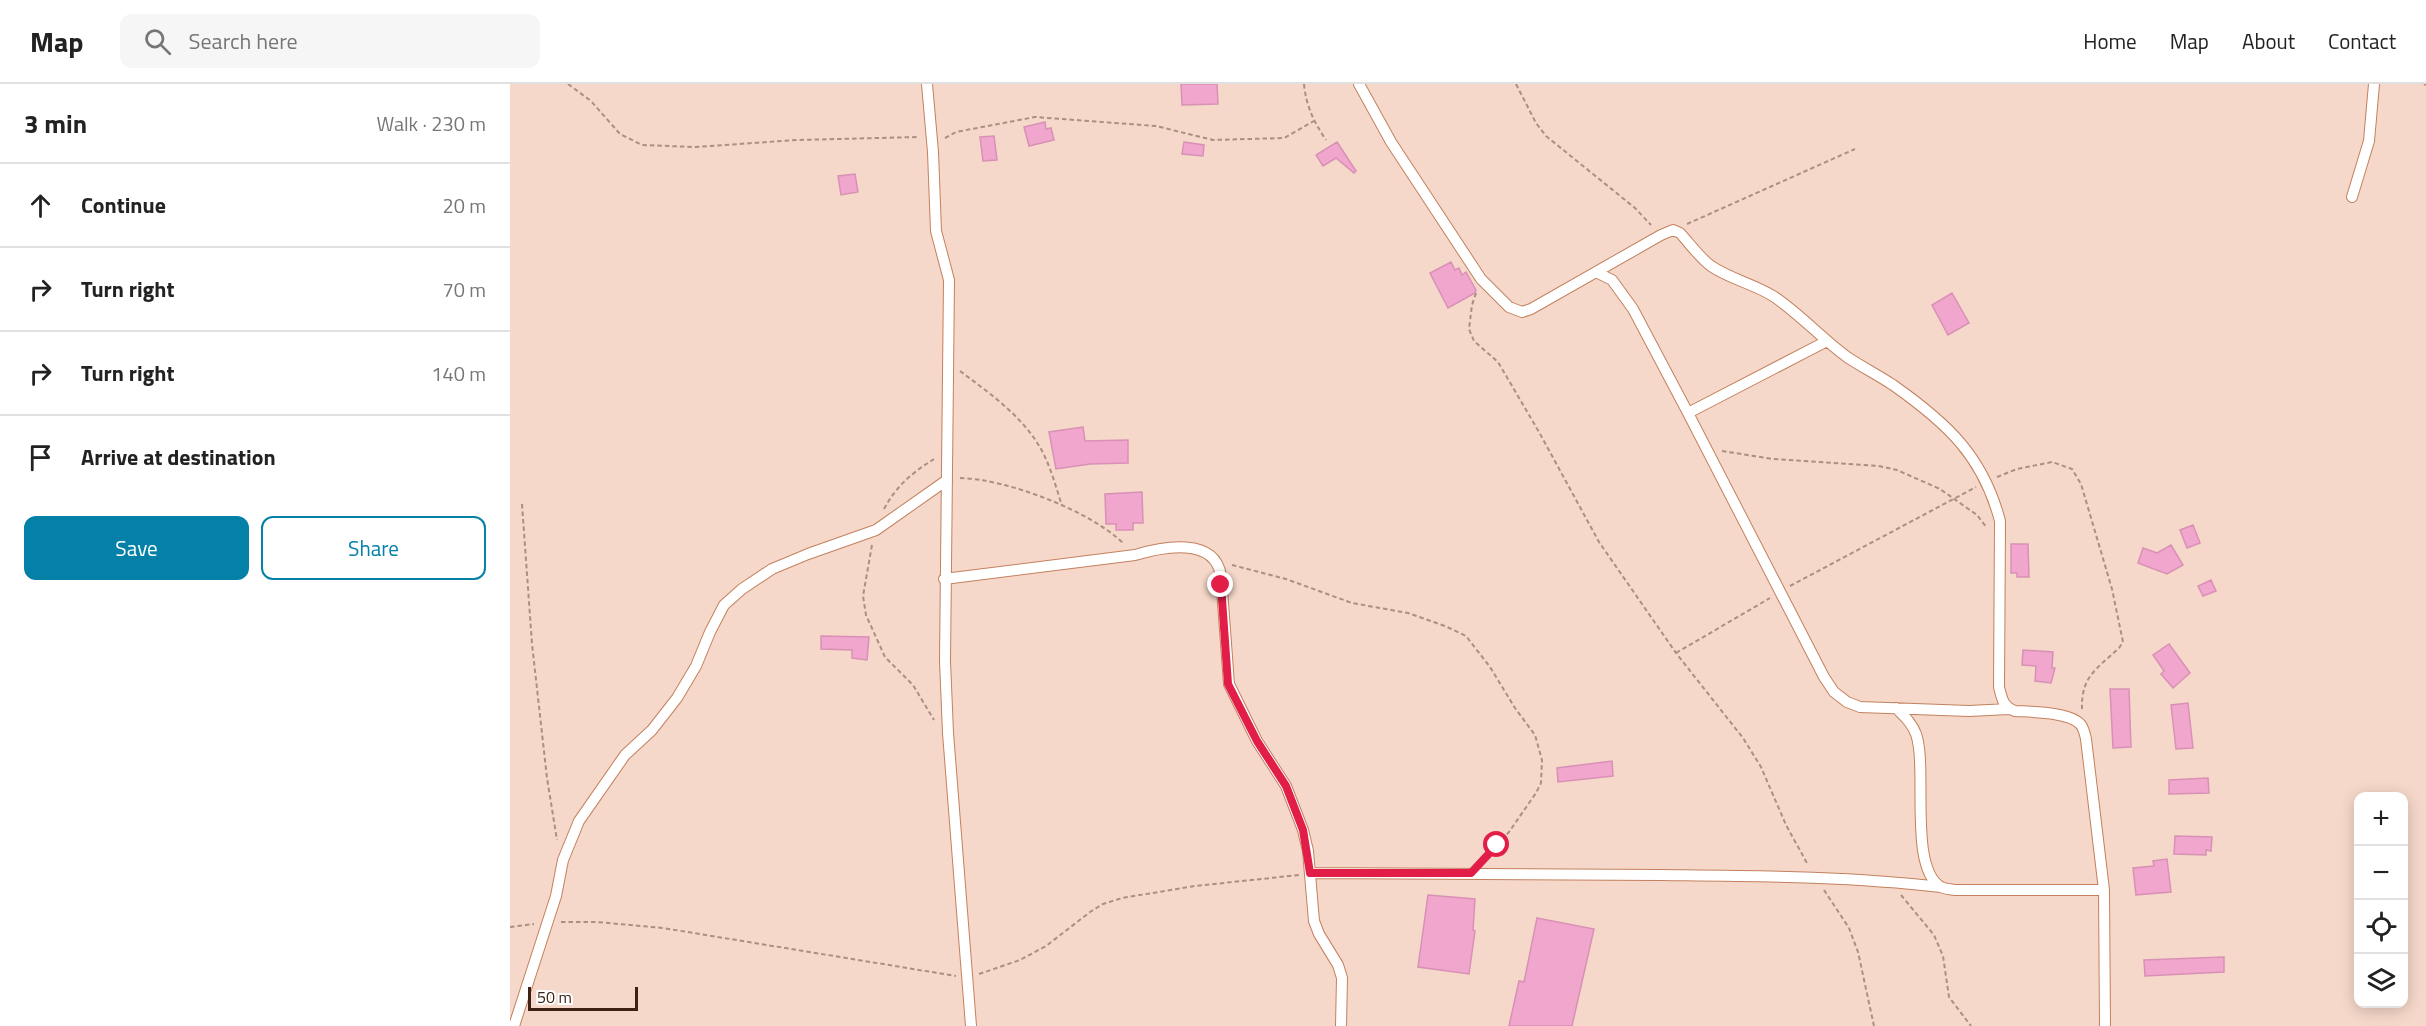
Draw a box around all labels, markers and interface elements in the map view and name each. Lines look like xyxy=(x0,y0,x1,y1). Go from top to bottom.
search box xyxy=(120,14,540,68)
text: Map xyxy=(30,20,84,63)
text: Search here xyxy=(189,24,298,58)
icon: search xyxy=(141,25,174,58)
text: Home xyxy=(2083,25,2137,57)
text: Map xyxy=(2170,25,2209,57)
text: About xyxy=(2242,25,2295,57)
text: Contact xyxy=(2328,25,2396,57)
text: 3 min xyxy=(24,104,87,143)
text: Walk · 230 m xyxy=(377,108,486,139)
text: Continue xyxy=(81,188,166,222)
icon: ahead xyxy=(24,189,57,222)
text: 20 m xyxy=(442,190,486,221)
text: Turn right xyxy=(81,272,175,306)
icon: right xyxy=(24,273,57,306)
text: 70 m xyxy=(442,274,486,305)
text: Turn right xyxy=(81,356,175,390)
icon: right xyxy=(24,357,57,390)
text: 140 m xyxy=(431,358,486,389)
text: Arrive at destination xyxy=(81,440,276,474)
icon: arrive xyxy=(24,441,57,474)
button: Save xyxy=(24,516,249,580)
button: Share xyxy=(261,516,486,580)
route end xyxy=(1207,571,1233,597)
map controls xyxy=(2354,792,2408,1008)
button: + xyxy=(2354,792,2408,846)
route start xyxy=(1483,831,1509,857)
button: − xyxy=(2354,846,2408,900)
button: locate xyxy=(2354,900,2408,954)
button: layers xyxy=(2354,954,2408,1008)
scale bar xyxy=(528,984,638,1012)
text: 50 m xyxy=(537,985,572,1009)

